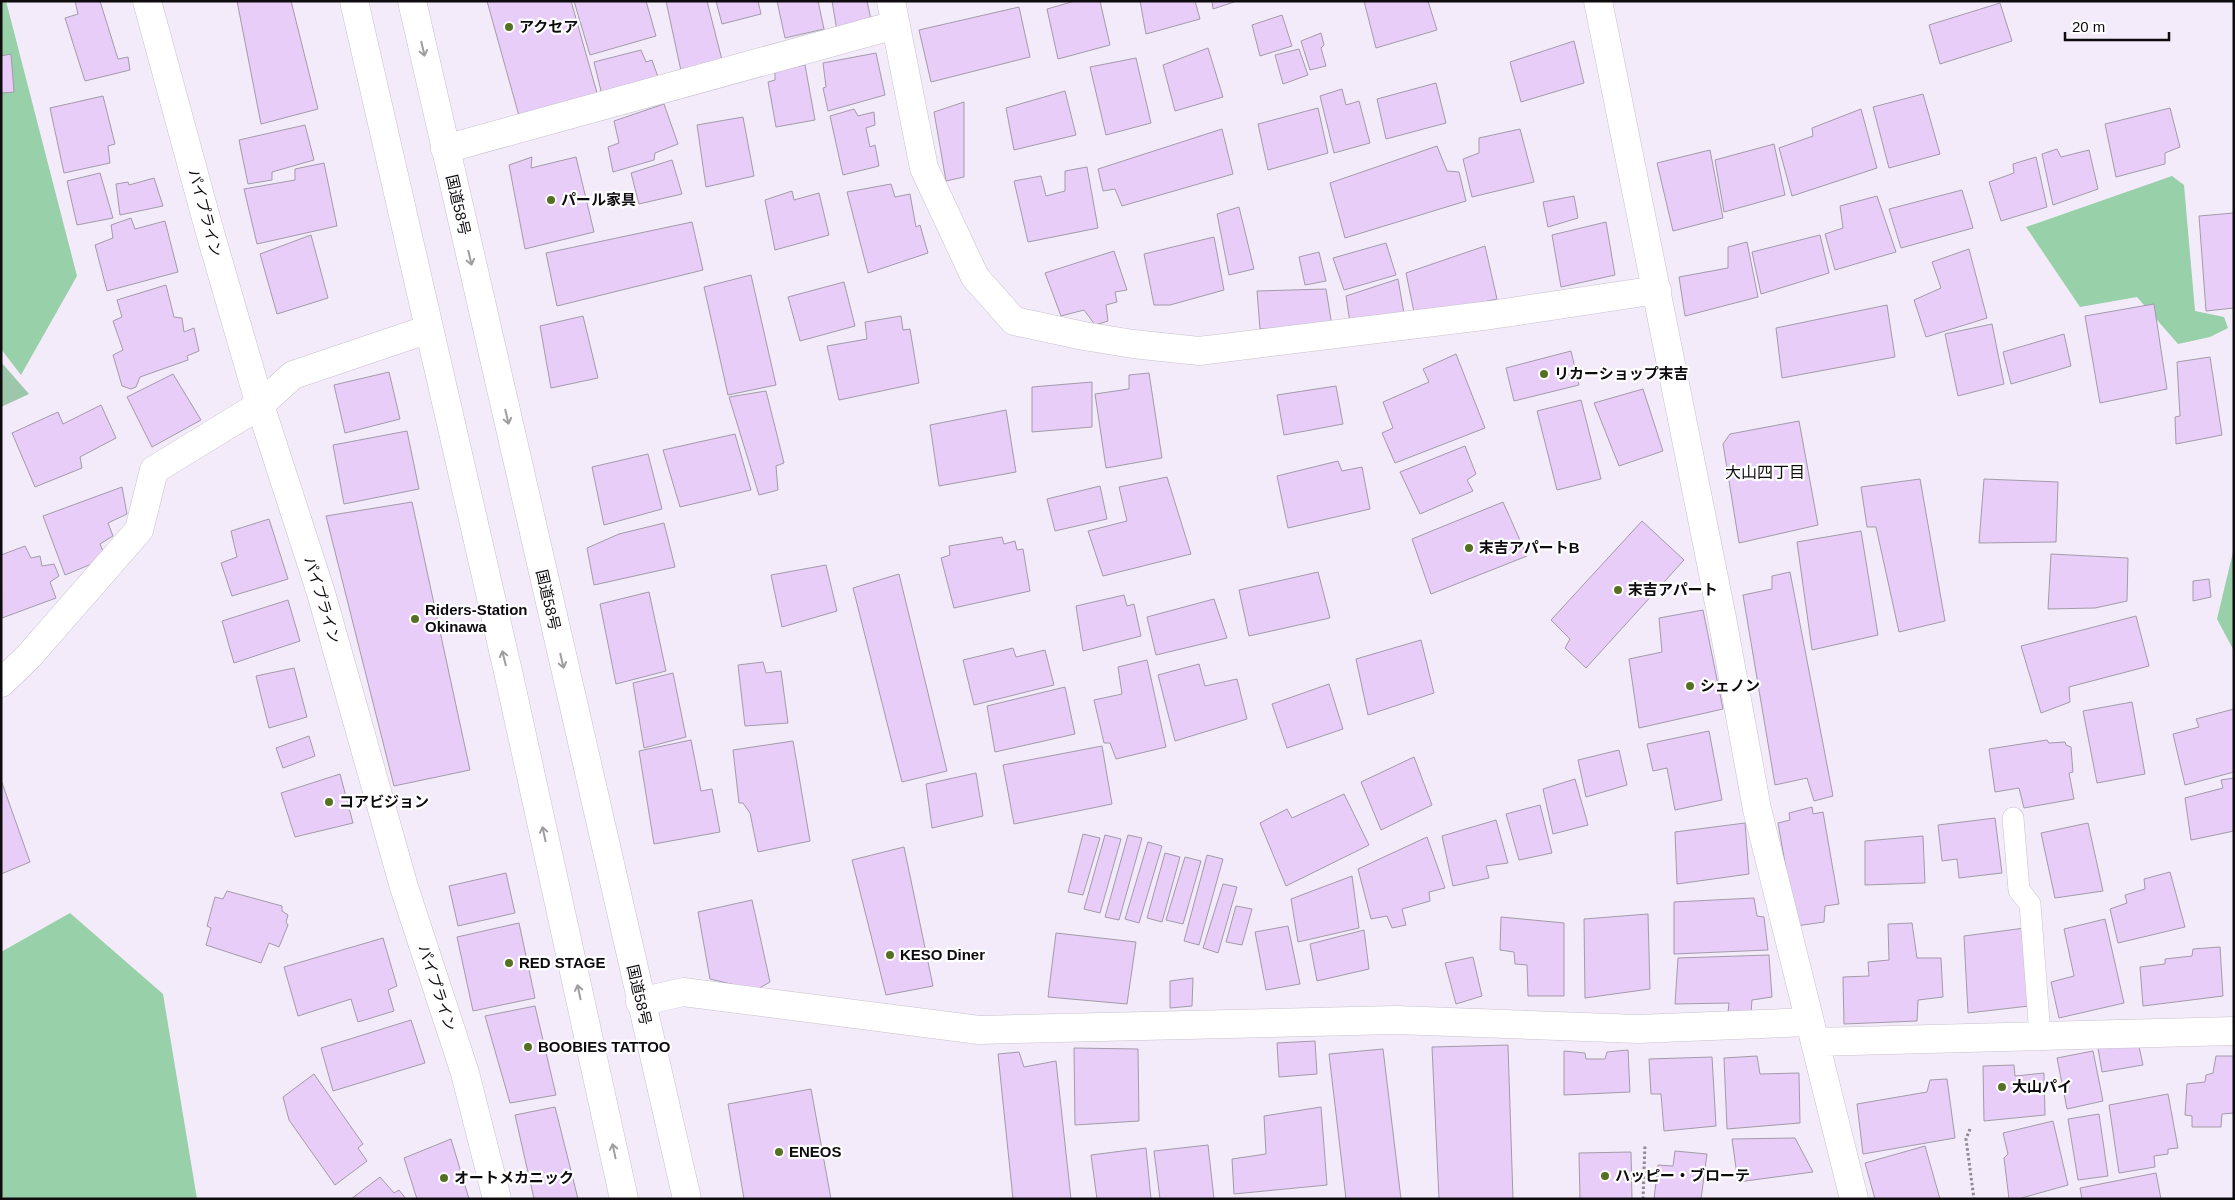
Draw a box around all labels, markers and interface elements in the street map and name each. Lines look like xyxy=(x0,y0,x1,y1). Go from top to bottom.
scale bar xyxy=(2065,10,2169,42)
place label: アクセア xyxy=(519,18,578,35)
text: 20 m xyxy=(2072,18,2105,35)
marker: アクセア xyxy=(503,21,515,33)
one-way arrow xyxy=(419,40,428,56)
street label: パイプライン xyxy=(186,167,225,259)
street label: 国道58号 xyxy=(443,173,474,237)
place label: パール家具 xyxy=(561,191,636,208)
marker: パール家具 xyxy=(545,194,557,206)
one-way arrow xyxy=(466,250,475,266)
place label: リカーショップ末吉 xyxy=(1554,365,1689,382)
marker: リカーショップ末吉 xyxy=(1538,368,1550,380)
one-way arrow xyxy=(503,408,512,424)
district label: 大山四丁目 xyxy=(1725,464,1805,481)
place label: 末吉アパートB xyxy=(1479,539,1580,556)
marker: 末吉アパートB xyxy=(1463,542,1475,554)
street label: パイプライン xyxy=(301,554,344,645)
street label: 国道58号 xyxy=(533,568,564,632)
place label: 末吉アパート xyxy=(1628,581,1718,598)
marker: 末吉アパート xyxy=(1612,584,1624,596)
place label: Riders-Station Okinawa xyxy=(425,601,528,635)
marker: Riders-Station Okinawa xyxy=(409,613,421,625)
one-way arrow xyxy=(499,651,508,667)
one-way arrow xyxy=(558,652,567,668)
place label: シェノン xyxy=(1700,677,1760,694)
marker: シェノン xyxy=(1684,680,1696,692)
place label: コアビジョン xyxy=(339,793,429,810)
marker: コアビジョン xyxy=(323,796,335,808)
one-way arrow xyxy=(538,826,548,842)
street label: パイプライン xyxy=(415,942,459,1033)
place label: KESO Diner xyxy=(900,946,985,963)
marker: KESO Diner xyxy=(884,949,896,961)
place label: RED STAGE xyxy=(519,954,605,971)
marker: RED STAGE xyxy=(503,957,515,969)
street label: 国道58号 xyxy=(624,963,655,1027)
one-way arrow xyxy=(574,985,583,1001)
place label: BOOBIES TATTOO xyxy=(538,1038,671,1055)
marker: BOOBIES TATTOO xyxy=(522,1041,534,1053)
place label: 大山パイ xyxy=(2012,1078,2072,1095)
marker: 大山パイ xyxy=(1996,1081,2008,1093)
place label: ENEOS xyxy=(789,1143,842,1160)
one-way arrow xyxy=(609,1144,618,1160)
marker: ENEOS xyxy=(773,1146,785,1158)
place label: ハッピー・ブローテ xyxy=(1615,1167,1750,1184)
place label: オートメカニック xyxy=(454,1169,574,1186)
marker: ハッピー・ブローテ xyxy=(1599,1170,1611,1182)
marker: オートメカニック xyxy=(438,1172,450,1184)

